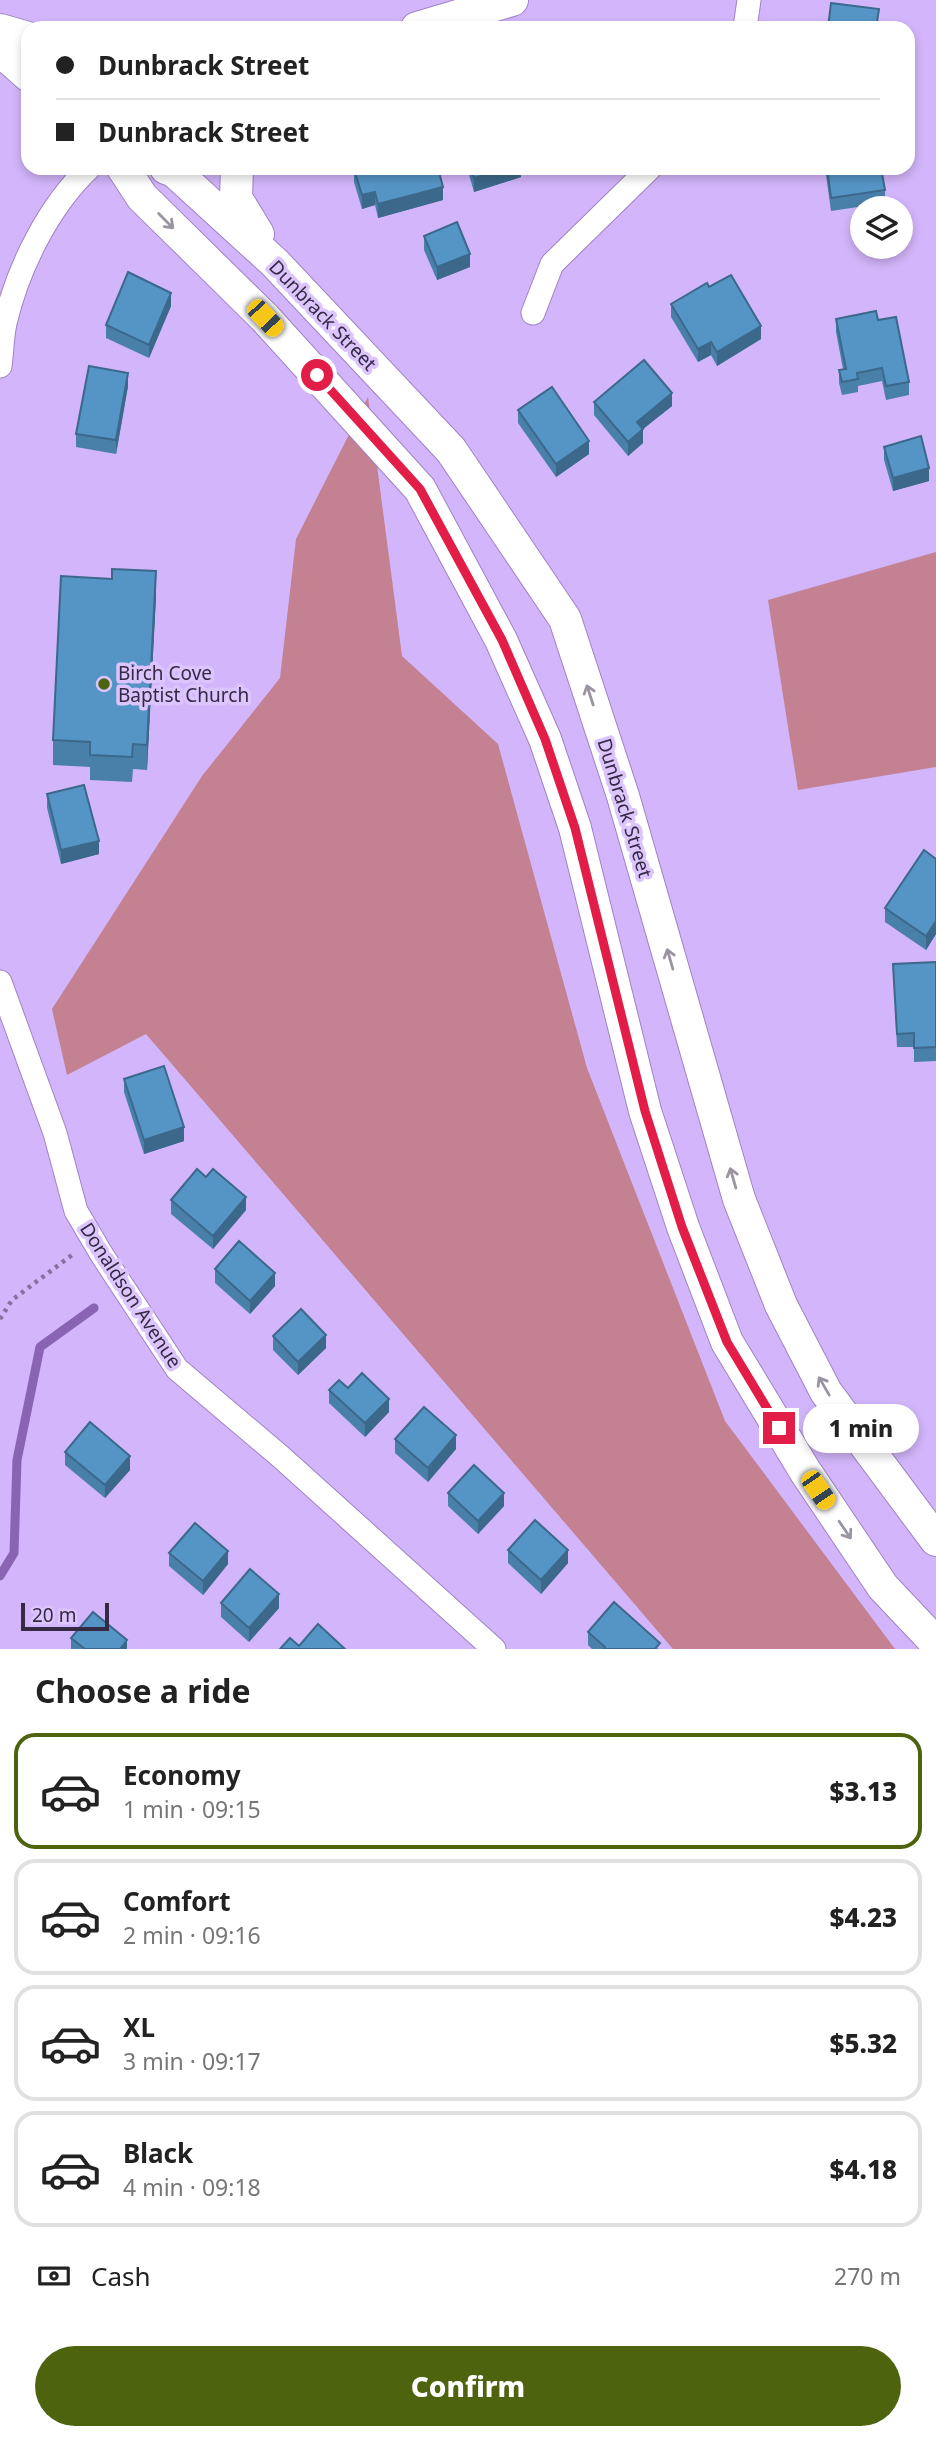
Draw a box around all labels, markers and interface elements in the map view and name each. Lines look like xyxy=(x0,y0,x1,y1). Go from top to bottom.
text: Dunbrack Street xyxy=(98,47,309,83)
text: Dunbrack Street xyxy=(98,114,309,150)
map controls xyxy=(850,196,913,259)
button: layers xyxy=(850,196,913,259)
one-way arrow xyxy=(157,212,174,229)
street label: Dunbrack Street xyxy=(263,254,383,376)
car xyxy=(243,295,288,341)
route start xyxy=(301,359,333,391)
place label: Birch Cove Baptist Church xyxy=(118,660,249,708)
marker: Birch Cove Baptist Church xyxy=(96,676,112,692)
one-way arrow xyxy=(582,684,595,706)
street label: Dunbrack Street xyxy=(591,735,659,881)
one-way arrow xyxy=(663,949,676,971)
one-way arrow xyxy=(726,1167,739,1189)
street label: Donaldson Avenue xyxy=(74,1217,188,1373)
one-way arrow xyxy=(817,1376,830,1397)
callout: 1 min xyxy=(804,1404,919,1452)
route end xyxy=(763,1412,795,1444)
text: 1 min xyxy=(829,1412,893,1444)
car xyxy=(798,1467,839,1513)
one-way arrow xyxy=(838,1519,852,1539)
scale bar xyxy=(21,1600,108,1632)
text: 20 m xyxy=(32,1602,76,1628)
text: Choose a ride xyxy=(35,1669,251,1712)
text: Economy xyxy=(123,1757,241,1793)
icon: car xyxy=(39,1760,102,1823)
text: $3.13 xyxy=(830,1773,897,1809)
text: 1 min · 09:15 xyxy=(123,1793,261,1825)
text: Comfort xyxy=(123,1883,231,1919)
icon: car xyxy=(39,1886,102,1949)
text: $4.23 xyxy=(830,1899,897,1935)
text: 2 min · 09:16 xyxy=(123,1919,261,1951)
text: XL xyxy=(123,2009,155,2045)
icon: car xyxy=(39,2012,102,2075)
text: $5.32 xyxy=(830,2025,897,2061)
text: 3 min · 09:17 xyxy=(123,2045,261,2077)
text: Black xyxy=(123,2135,193,2171)
icon: car xyxy=(39,2138,102,2201)
text: $4.18 xyxy=(830,2151,897,2187)
text: 4 min · 09:18 xyxy=(123,2171,261,2203)
icon: cash xyxy=(35,2257,73,2295)
text: Cash xyxy=(91,2258,151,2294)
text: 270 m xyxy=(834,2260,901,2292)
button: Confirm xyxy=(35,2346,901,2426)

